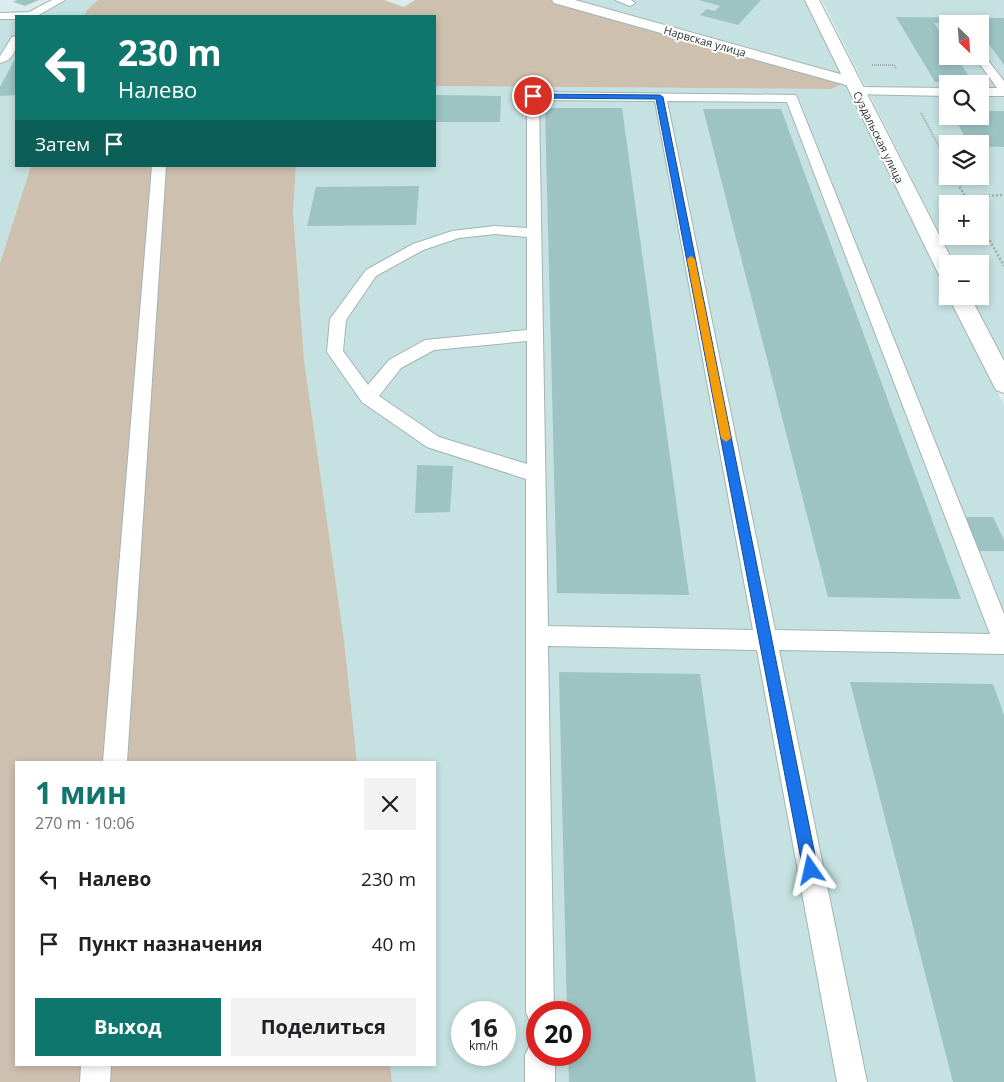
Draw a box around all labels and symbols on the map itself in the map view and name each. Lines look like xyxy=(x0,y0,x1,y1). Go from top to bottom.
north arrow xyxy=(939,15,989,65)
street label: Нарвская улица xyxy=(662,22,748,60)
pin xyxy=(512,75,554,117)
street label: Суздальская улица xyxy=(850,88,908,186)
position arrow xyxy=(784,843,836,895)
speed limit sign: 20 xyxy=(526,1001,591,1066)

